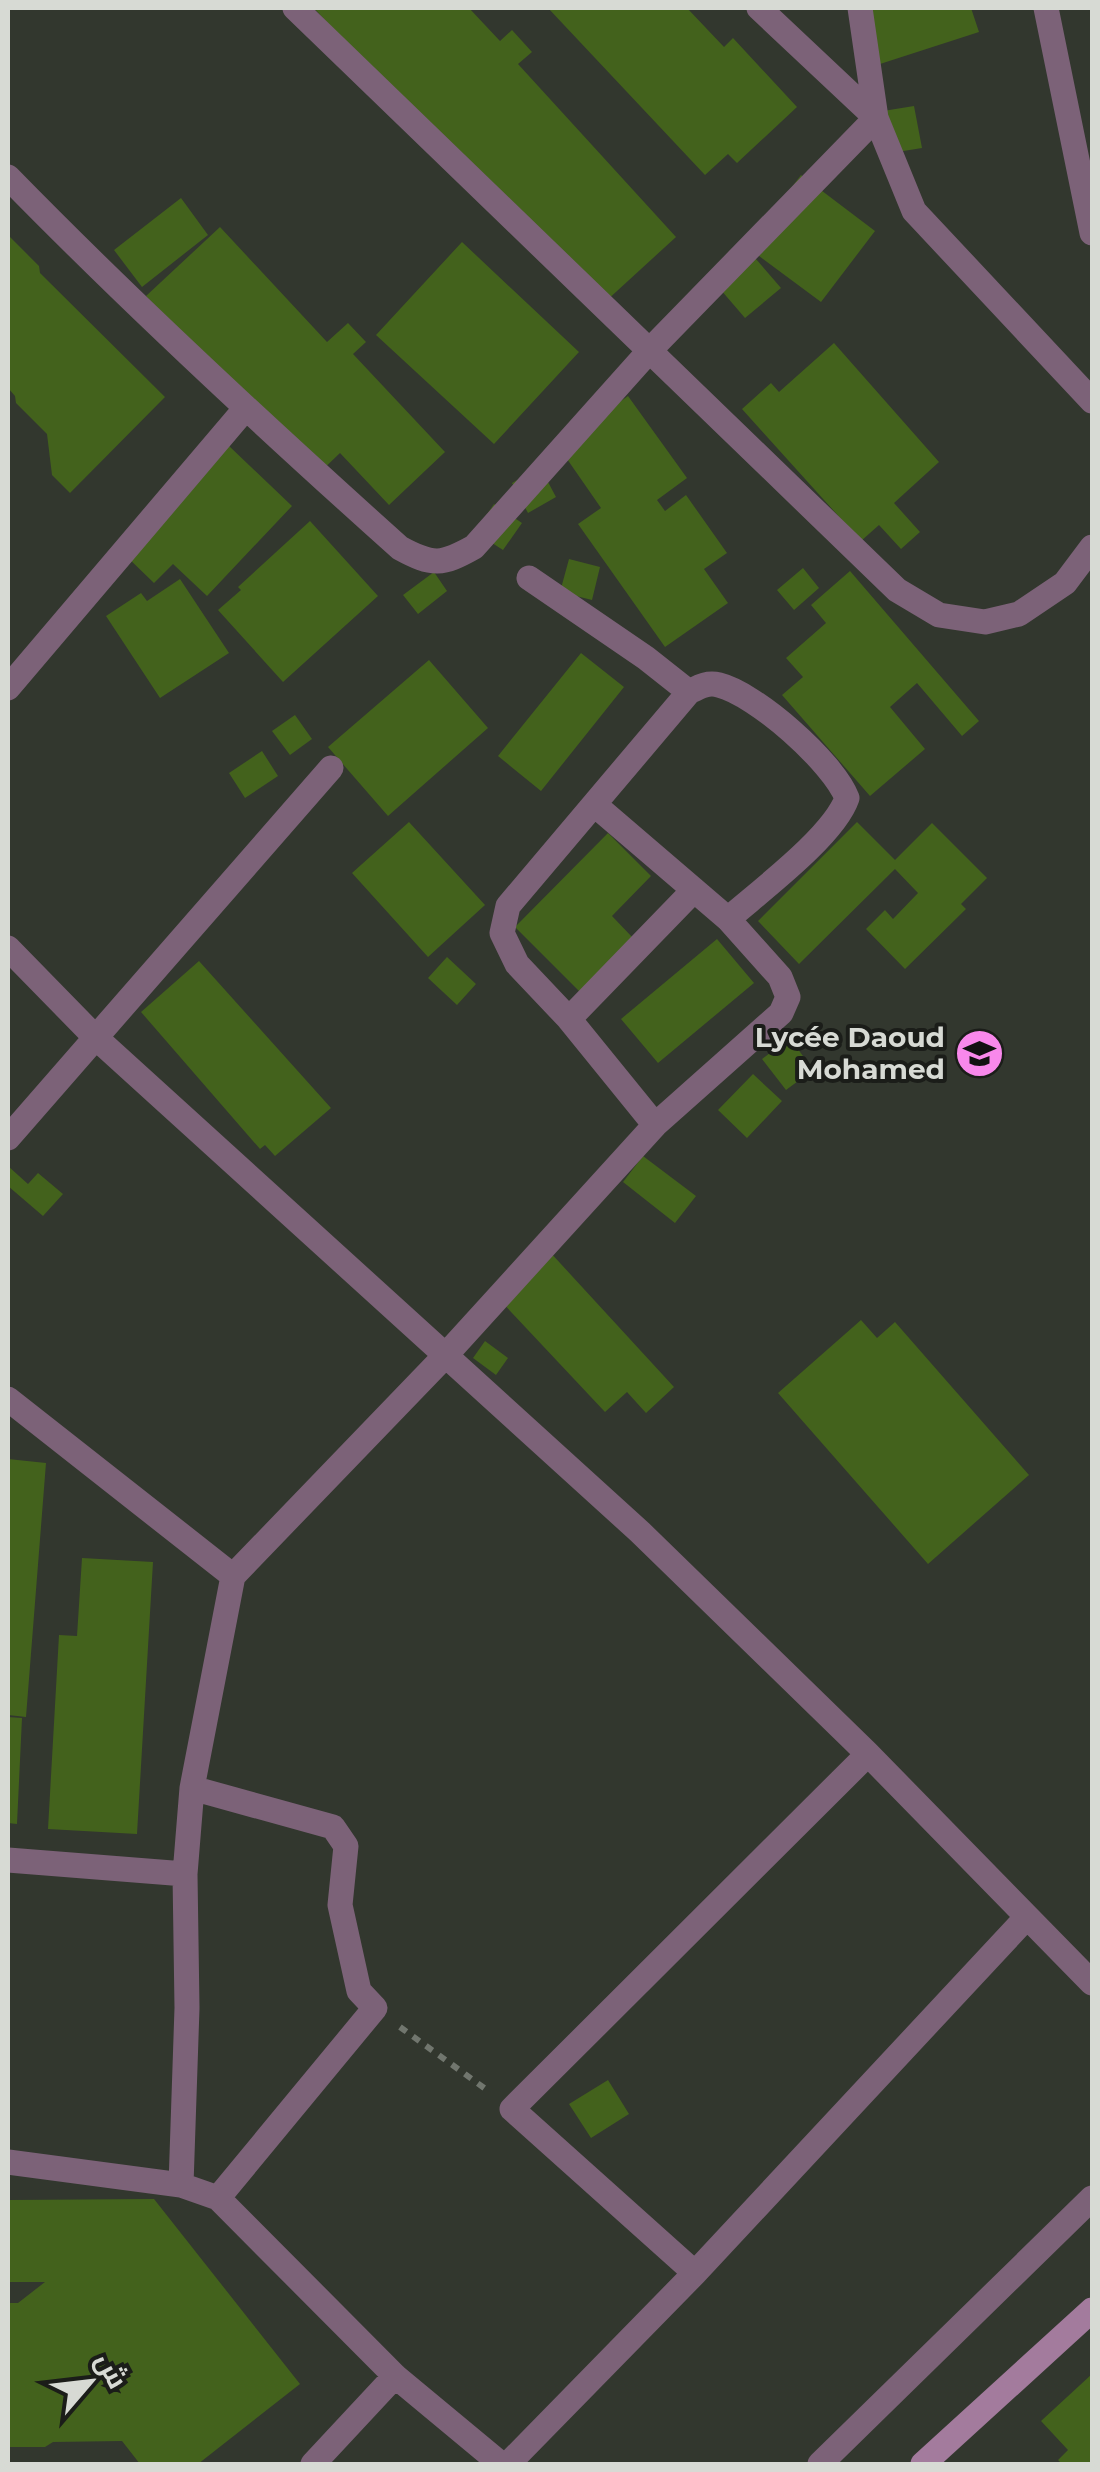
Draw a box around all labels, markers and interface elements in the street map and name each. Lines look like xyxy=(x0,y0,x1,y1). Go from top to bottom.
place label: Lycée Daoud Mohamed xyxy=(755,1020,945,1086)
school or university icon: Lycée Daoud Mohamed xyxy=(954,1027,1006,1079)
north arrow xyxy=(40,2332,140,2432)
text: ش xyxy=(89,2346,136,2394)

